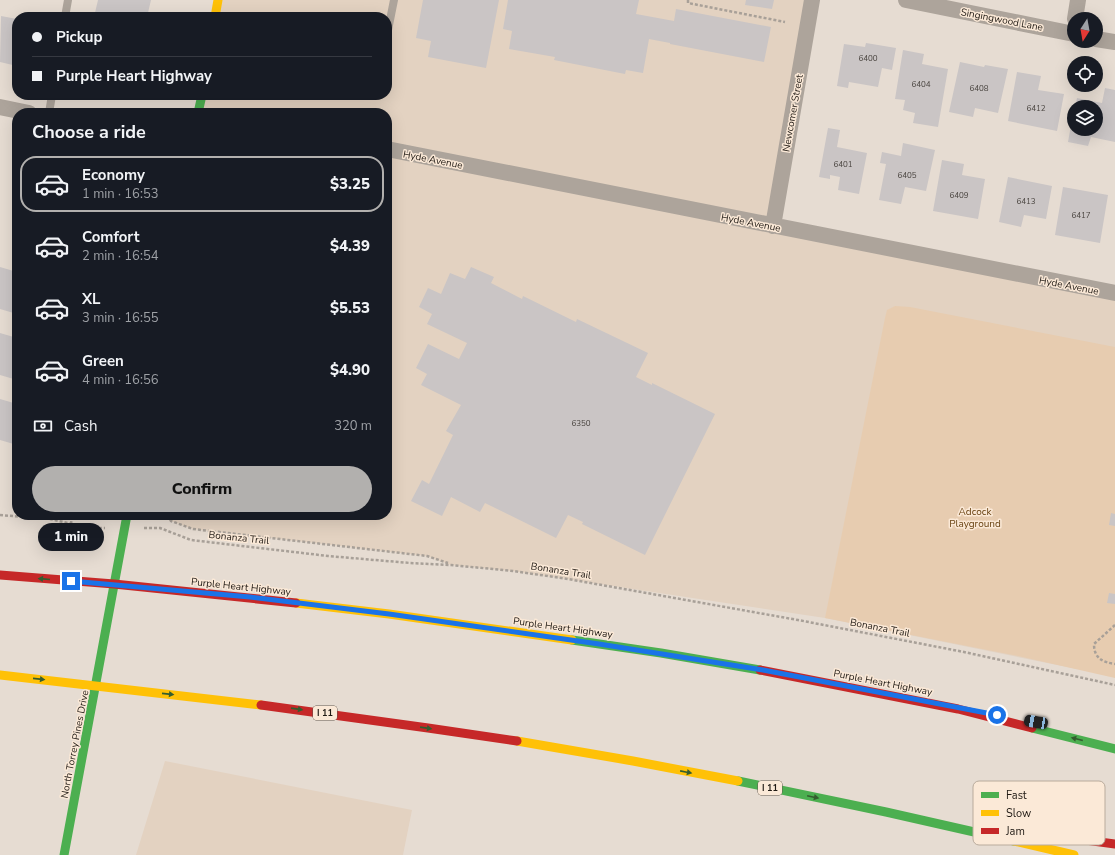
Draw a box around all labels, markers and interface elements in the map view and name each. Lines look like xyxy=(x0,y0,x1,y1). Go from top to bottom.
street label: Singingwood Lane xyxy=(960,5,1044,35)
north arrow xyxy=(1067,12,1103,48)
map controls xyxy=(1067,12,1103,136)
text: Pickup xyxy=(56,27,102,47)
house number: 6400 xyxy=(858,53,878,64)
button: locate xyxy=(1067,56,1103,92)
text: Purple Heart Highway xyxy=(56,66,212,86)
street label: Newcomer Street xyxy=(779,73,807,153)
house number: 6404 xyxy=(911,79,931,90)
house number: 6408 xyxy=(969,83,989,94)
button: layers xyxy=(1067,100,1103,136)
house number: 6412 xyxy=(1026,103,1046,114)
text: Choose a ride xyxy=(32,120,146,144)
street label: Hyde Avenue xyxy=(402,147,464,173)
house number: 6401 xyxy=(833,159,853,170)
text: Economy xyxy=(82,165,145,185)
icon: car xyxy=(34,166,70,202)
house number: 6405 xyxy=(897,170,917,181)
text: $3.25 xyxy=(330,174,370,194)
text: 1 min · 16:53 xyxy=(82,185,158,203)
house number: 6409 xyxy=(949,190,969,201)
house number: 6413 xyxy=(1016,196,1036,207)
street label: Hyde Avenue xyxy=(720,210,782,236)
house number: 6417 xyxy=(1071,210,1091,221)
text: Comfort xyxy=(82,227,139,247)
icon: car xyxy=(34,228,70,264)
text: $4.39 xyxy=(330,236,370,256)
text: 2 min · 16:54 xyxy=(82,247,158,265)
street label: Hyde Avenue xyxy=(1038,273,1100,299)
text: XL xyxy=(82,289,101,309)
icon: car xyxy=(34,290,70,326)
text: $5.53 xyxy=(330,298,370,318)
text: 3 min · 16:55 xyxy=(82,309,158,327)
text: Green xyxy=(82,351,124,371)
icon: car xyxy=(34,352,70,388)
text: $4.90 xyxy=(330,360,370,380)
text: 4 min · 16:56 xyxy=(82,371,158,389)
icon: cash xyxy=(32,415,54,437)
text: Cash xyxy=(64,416,98,436)
text: 320 m xyxy=(334,417,372,435)
house number: 6350 xyxy=(571,418,591,429)
button: Confirm xyxy=(32,466,372,512)
park label: Adcock Playground xyxy=(949,505,1001,531)
callout: 1 min xyxy=(38,523,104,551)
text: 1 min xyxy=(54,528,88,546)
street label: Bonanza Trail xyxy=(208,528,270,548)
street label: Bonanza Trail xyxy=(530,559,592,583)
route end xyxy=(62,572,80,590)
one-way arrow xyxy=(38,575,50,582)
street label: Purple Heart Highway xyxy=(190,575,292,599)
street label: Purple Heart Highway xyxy=(512,614,614,642)
street label: Bonanza Trail xyxy=(849,615,911,641)
street label: Purple Heart Highway xyxy=(832,667,934,700)
one-way arrow xyxy=(33,676,45,683)
street label: North Torrey Pines Drive xyxy=(58,689,92,800)
one-way arrow xyxy=(162,690,174,697)
one-way arrow xyxy=(291,706,303,713)
road number: I 11 xyxy=(313,706,337,720)
route start xyxy=(988,706,1006,724)
car xyxy=(1023,714,1049,730)
one-way arrow xyxy=(420,725,432,731)
one-way arrow xyxy=(1071,736,1084,742)
one-way arrow xyxy=(680,769,692,775)
road number: I 11 xyxy=(758,781,782,795)
legend xyxy=(973,781,1105,845)
text: Fast xyxy=(1006,788,1027,803)
one-way arrow xyxy=(807,794,819,800)
text: Slow xyxy=(1006,806,1031,821)
text: Jam xyxy=(1005,824,1025,839)

